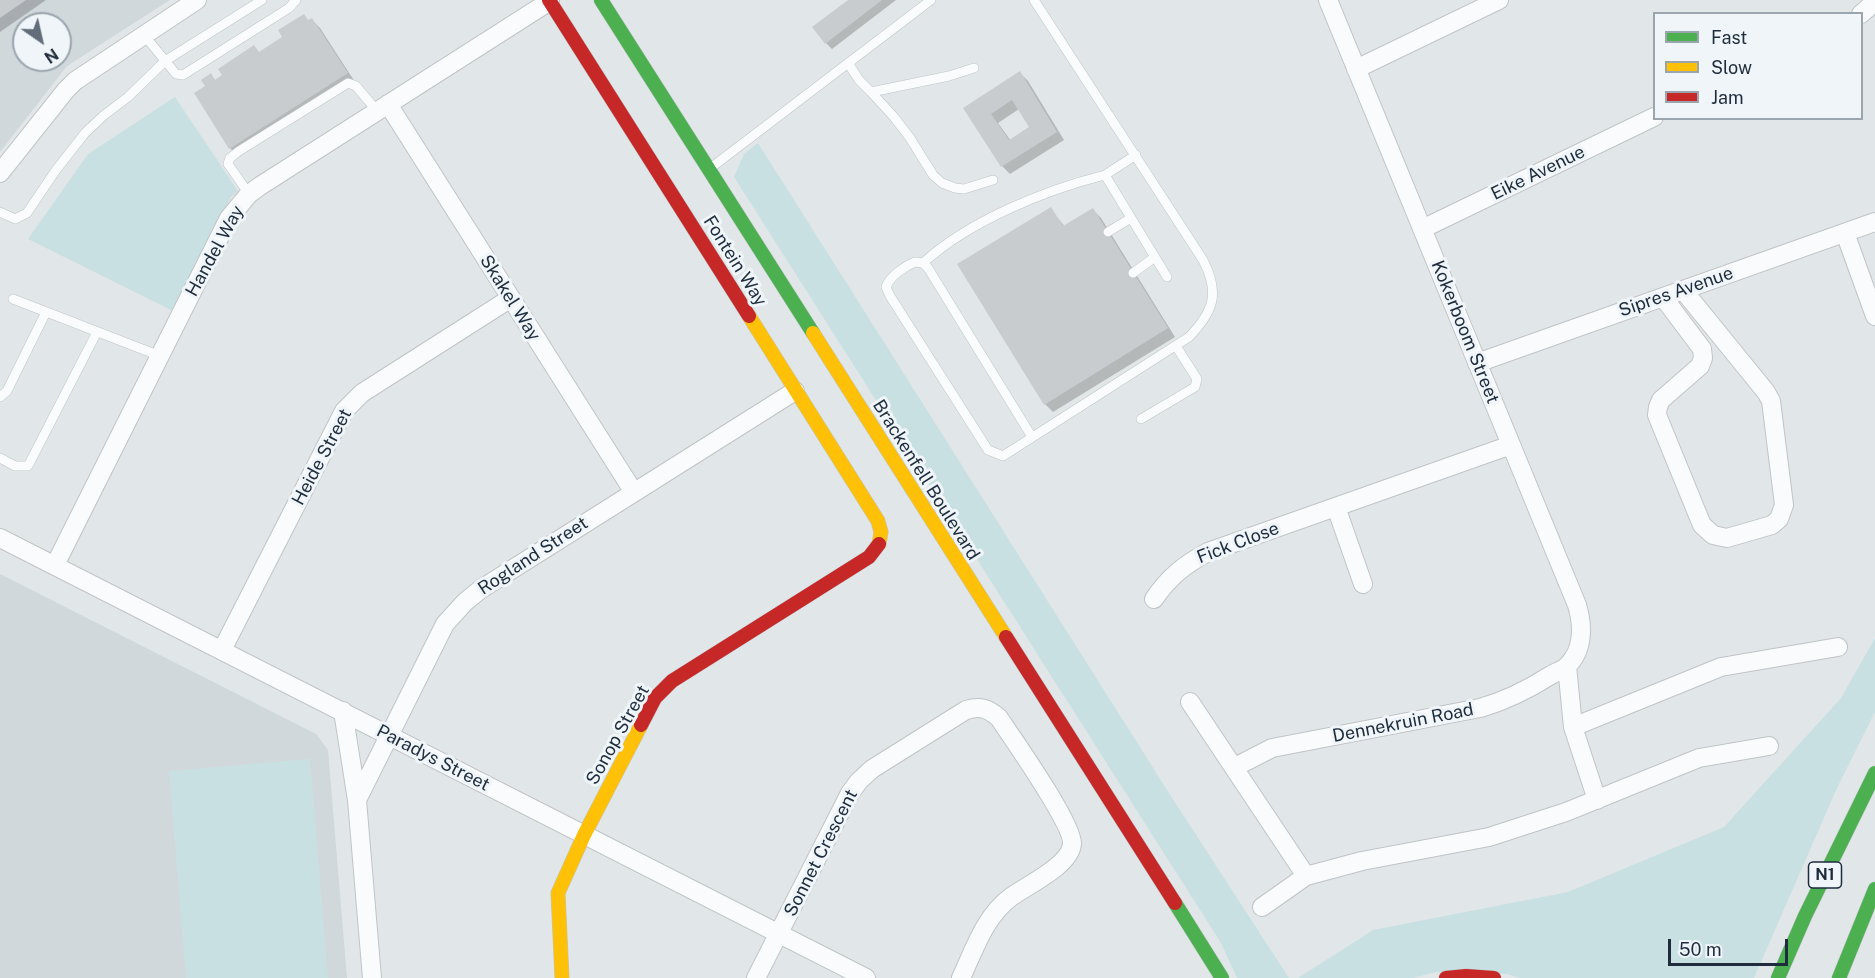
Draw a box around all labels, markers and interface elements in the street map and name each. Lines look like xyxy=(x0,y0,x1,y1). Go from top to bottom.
north arrow xyxy=(12,12,72,72)
legend xyxy=(1653,12,1863,120)
text: Fast xyxy=(1711,27,1747,48)
text: N xyxy=(41,44,62,67)
text: Slow xyxy=(1711,57,1752,78)
text: Jam xyxy=(1711,87,1744,108)
street label: Eike Avenue xyxy=(1488,141,1588,205)
street label: Handel Way xyxy=(181,202,249,300)
street label: Fontein Way xyxy=(699,212,771,310)
street label: Skakel Way xyxy=(475,251,545,345)
street label: Kokerboom Street xyxy=(1426,257,1504,407)
street label: Sipres Avenue xyxy=(1616,262,1736,322)
street label: Brackenfell Boulevard xyxy=(868,396,984,564)
street label: Heide Street xyxy=(288,405,356,509)
street label: Rogland Street xyxy=(474,512,592,600)
street label: Fick Close xyxy=(1194,517,1282,569)
street label: Sonop Street xyxy=(582,681,654,789)
street label: Dennekruin Road xyxy=(1331,699,1475,747)
street label: Paradys Street xyxy=(373,720,493,796)
street label: Sonnet Crescent xyxy=(780,786,862,920)
road number: N1 xyxy=(1808,862,1842,888)
scale bar xyxy=(1671,927,1791,965)
text: 50 m xyxy=(1679,939,1722,960)

